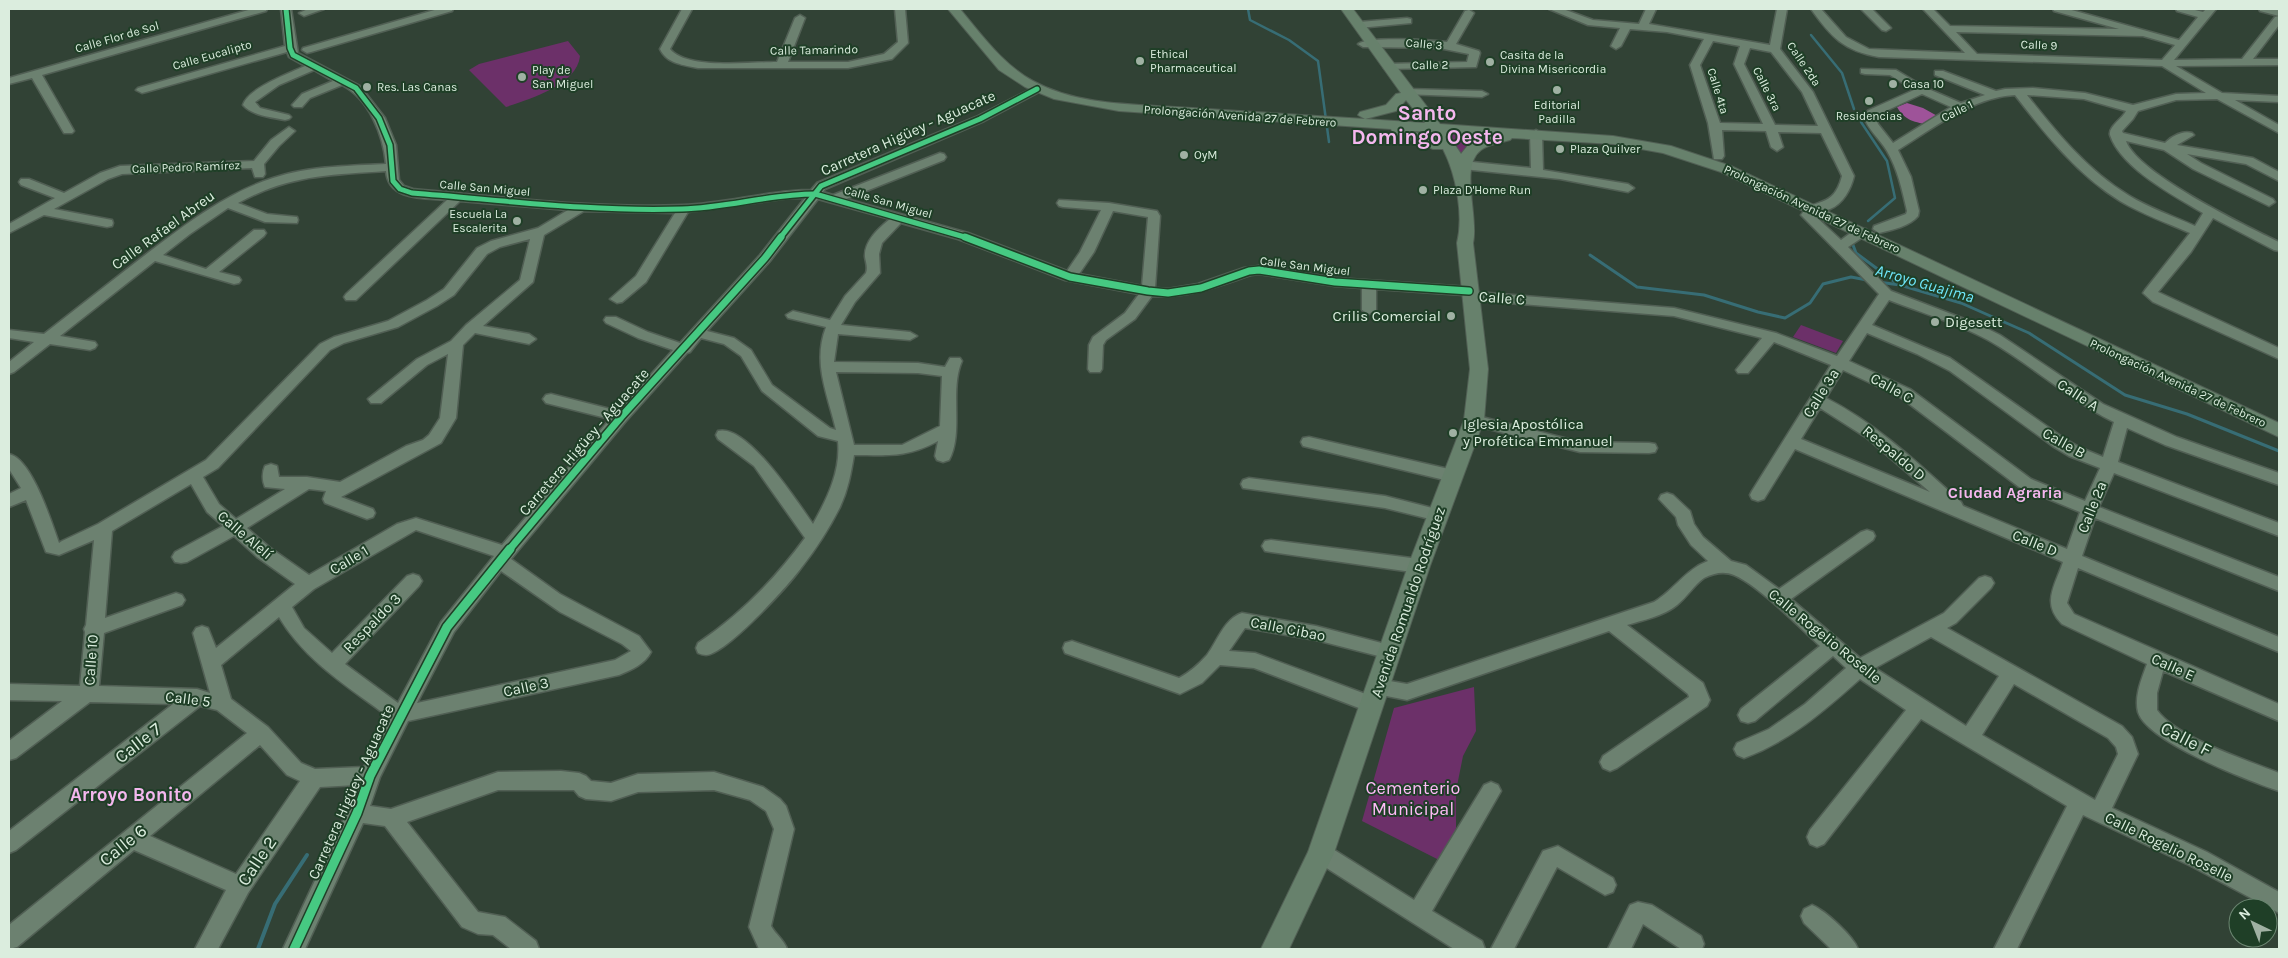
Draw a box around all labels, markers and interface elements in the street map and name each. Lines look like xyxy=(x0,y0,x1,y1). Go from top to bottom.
street label: Calle Flor de Sol xyxy=(74,18,160,56)
street label: Calle 3 xyxy=(1405,35,1443,53)
street label: Calle Eucalipto xyxy=(171,37,253,73)
street label: Calle 9 xyxy=(2020,37,2058,53)
street label: Calle 2da xyxy=(1784,39,1824,89)
street label: Calle Tamarindo xyxy=(770,42,858,58)
place label: Ethical Pharmaceutical xyxy=(1150,47,1237,75)
place label: Casita de la Divina Misericordia xyxy=(1500,48,1606,76)
marker: Ethical Pharmaceutical xyxy=(1134,55,1146,67)
marker: Casita de la Divina Misericordia xyxy=(1484,56,1496,68)
street label: Calle 2 xyxy=(1412,58,1448,72)
place label: Play de San Miguel xyxy=(532,63,593,91)
street label: Calle 3ra xyxy=(1750,65,1784,113)
street label: Calle 4ta xyxy=(1704,66,1732,116)
marker: Play de San Miguel xyxy=(516,71,528,83)
place label: Casa 10 xyxy=(1903,77,1944,91)
marker: Casa 10 xyxy=(1887,78,1899,90)
place label: Res. Las Canas xyxy=(377,80,457,94)
marker: Res. Las Canas xyxy=(361,81,373,93)
marker: Editorial Padilla xyxy=(1551,84,1563,96)
street label: Carretera Higüey - Aguacate xyxy=(818,86,998,180)
marker: Residencias xyxy=(1863,95,1875,107)
street label: Calle 1 xyxy=(1939,97,1975,125)
place label: Editorial Padilla xyxy=(1534,98,1580,126)
district label: Santo Domingo Oeste xyxy=(1351,101,1503,149)
street label: Prolongación Avenida 27 de Febrero xyxy=(1143,102,1337,130)
place label: Residencias xyxy=(1836,109,1902,123)
place label: Plaza Quilver xyxy=(1570,142,1641,156)
marker: Plaza Quilver xyxy=(1554,143,1566,155)
place label: OyM xyxy=(1194,148,1218,162)
marker: OyM xyxy=(1178,149,1190,161)
street label: Calle Pedro Ramírez xyxy=(132,158,241,176)
street label: Prolongación Avenida 27 de Febrero xyxy=(1722,162,1902,256)
street label: Calle San Miguel xyxy=(439,177,531,199)
street label: Calle San Miguel xyxy=(842,183,934,221)
place label: Plaza D'Home Run xyxy=(1433,183,1531,197)
marker: Plaza D'Home Run xyxy=(1417,184,1429,196)
street label: Calle Rafael Abreu xyxy=(108,187,218,273)
place label: Escuela La Escalerita xyxy=(449,207,507,235)
marker: Escuela La Escalerita xyxy=(511,215,523,227)
street label: Calle San Miguel xyxy=(1259,254,1351,278)
water label: Arroyo Guajima xyxy=(1873,260,1976,307)
street label: Calle C xyxy=(1478,287,1526,309)
place label: Crilis Comercial xyxy=(1333,307,1441,325)
marker: Crilis Comercial xyxy=(1445,310,1457,322)
place label: Digesett xyxy=(1945,313,2003,331)
marker: Digesett xyxy=(1929,316,1941,328)
street label: Prolongación Avenida 27 de Febrero xyxy=(2088,336,2268,430)
street label: Carretera Higüey - Aguacate xyxy=(515,365,653,519)
street label: Calle 3a xyxy=(1799,365,1843,421)
street label: Calle C xyxy=(1867,369,1917,407)
street label: Calle A xyxy=(2054,375,2102,415)
place label: Iglesia Apostólica y Profética Emmanuel xyxy=(1462,415,1613,450)
street label: Respaldo D xyxy=(1859,422,1929,484)
street label: Calle B xyxy=(2039,424,2089,462)
marker: Iglesia Apostólica y Profética Emmanuel xyxy=(1447,427,1459,439)
street label: Calle 2a xyxy=(2074,479,2110,535)
district label: Ciudad Agraria xyxy=(1948,483,2062,502)
street label: Avenida Romualdo Rodríguez xyxy=(1367,505,1449,699)
street label: Calle Alelí xyxy=(214,507,277,564)
street label: Calle D xyxy=(2010,526,2060,560)
street label: Calle 1 xyxy=(326,541,372,579)
street label: Calle Rogelio Roselle xyxy=(1765,585,1885,687)
street label: Respaldo 3 xyxy=(339,590,405,656)
street label: Calle Cibao xyxy=(1249,613,1327,645)
street label: Calle 10 xyxy=(80,634,102,686)
street label: Calle E xyxy=(2149,650,2197,684)
street label: Calle 3 xyxy=(502,673,550,701)
street label: Calle 5 xyxy=(164,687,212,711)
street label: Carretera Higüey - Aguacate xyxy=(304,702,398,882)
street label: Calle F xyxy=(2157,717,2215,761)
street label: Calle 7 xyxy=(110,718,166,768)
park label: Cementerio Municipal xyxy=(1366,777,1460,820)
district label: Arroyo Bonito xyxy=(70,784,192,806)
street label: Calle Rogelio Roselle xyxy=(2102,808,2236,886)
street label: Calle 6 xyxy=(95,819,151,871)
street label: Calle 2 xyxy=(233,832,281,890)
north arrow xyxy=(2228,898,2278,948)
text: N xyxy=(2235,904,2254,924)

